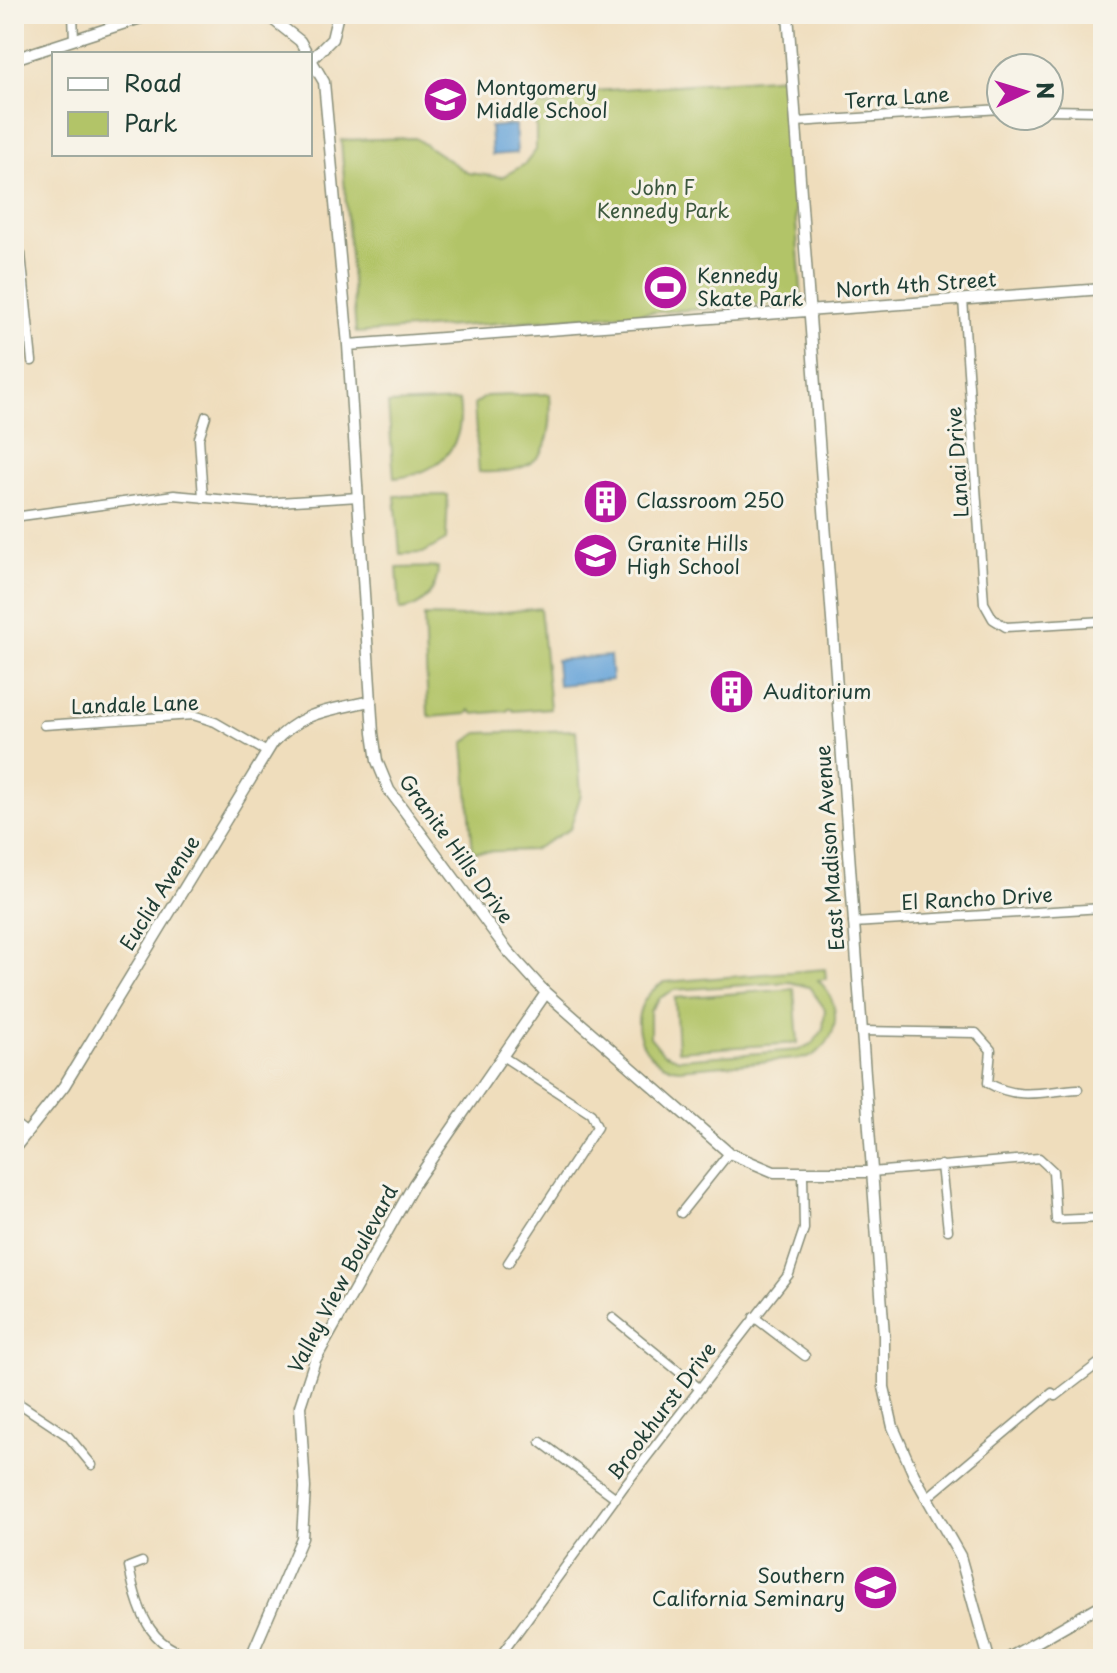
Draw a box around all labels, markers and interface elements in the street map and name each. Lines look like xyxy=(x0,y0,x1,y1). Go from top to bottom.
legend xyxy=(52,52,312,156)
north arrow xyxy=(985,52,1065,132)
text: Road xyxy=(124,64,182,100)
place label: Montgomery Middle School xyxy=(476,72,608,125)
school or university icon: Montgomery Middle School xyxy=(421,75,469,123)
street label: Terra Lane xyxy=(843,78,950,116)
text: N xyxy=(1029,81,1064,100)
text: Park xyxy=(124,104,178,140)
park label: John F Kennedy Park xyxy=(597,172,729,225)
place label: Kennedy Skate Park xyxy=(697,260,803,313)
street label: North 4th Street xyxy=(835,263,997,305)
sports icon: Kennedy Skate Park xyxy=(642,264,690,312)
street label: Lanai Drive xyxy=(938,405,976,519)
building icon: Classroom 250 xyxy=(581,477,629,525)
place label: Classroom 250 xyxy=(636,485,784,515)
place label: Granite Hills High School xyxy=(627,528,748,581)
school or university icon: Granite Hills High School xyxy=(572,531,620,579)
building icon: Auditorium xyxy=(708,668,756,716)
place label: Auditorium xyxy=(763,676,871,706)
street label: Landale Lane xyxy=(70,687,200,721)
street label: East Madison Avenue xyxy=(807,744,851,952)
street label: Granite Hills Drive xyxy=(392,767,521,929)
street label: Euclid Avenue xyxy=(112,829,207,956)
street label: El Rancho Drive xyxy=(900,879,1053,917)
street label: Valley View Boulevard xyxy=(280,1179,404,1378)
street label: Brookhurst Drive xyxy=(599,1335,723,1486)
place label: Southern California Seminary xyxy=(652,1560,845,1613)
school or university icon: Southern California Seminary xyxy=(852,1564,900,1612)

